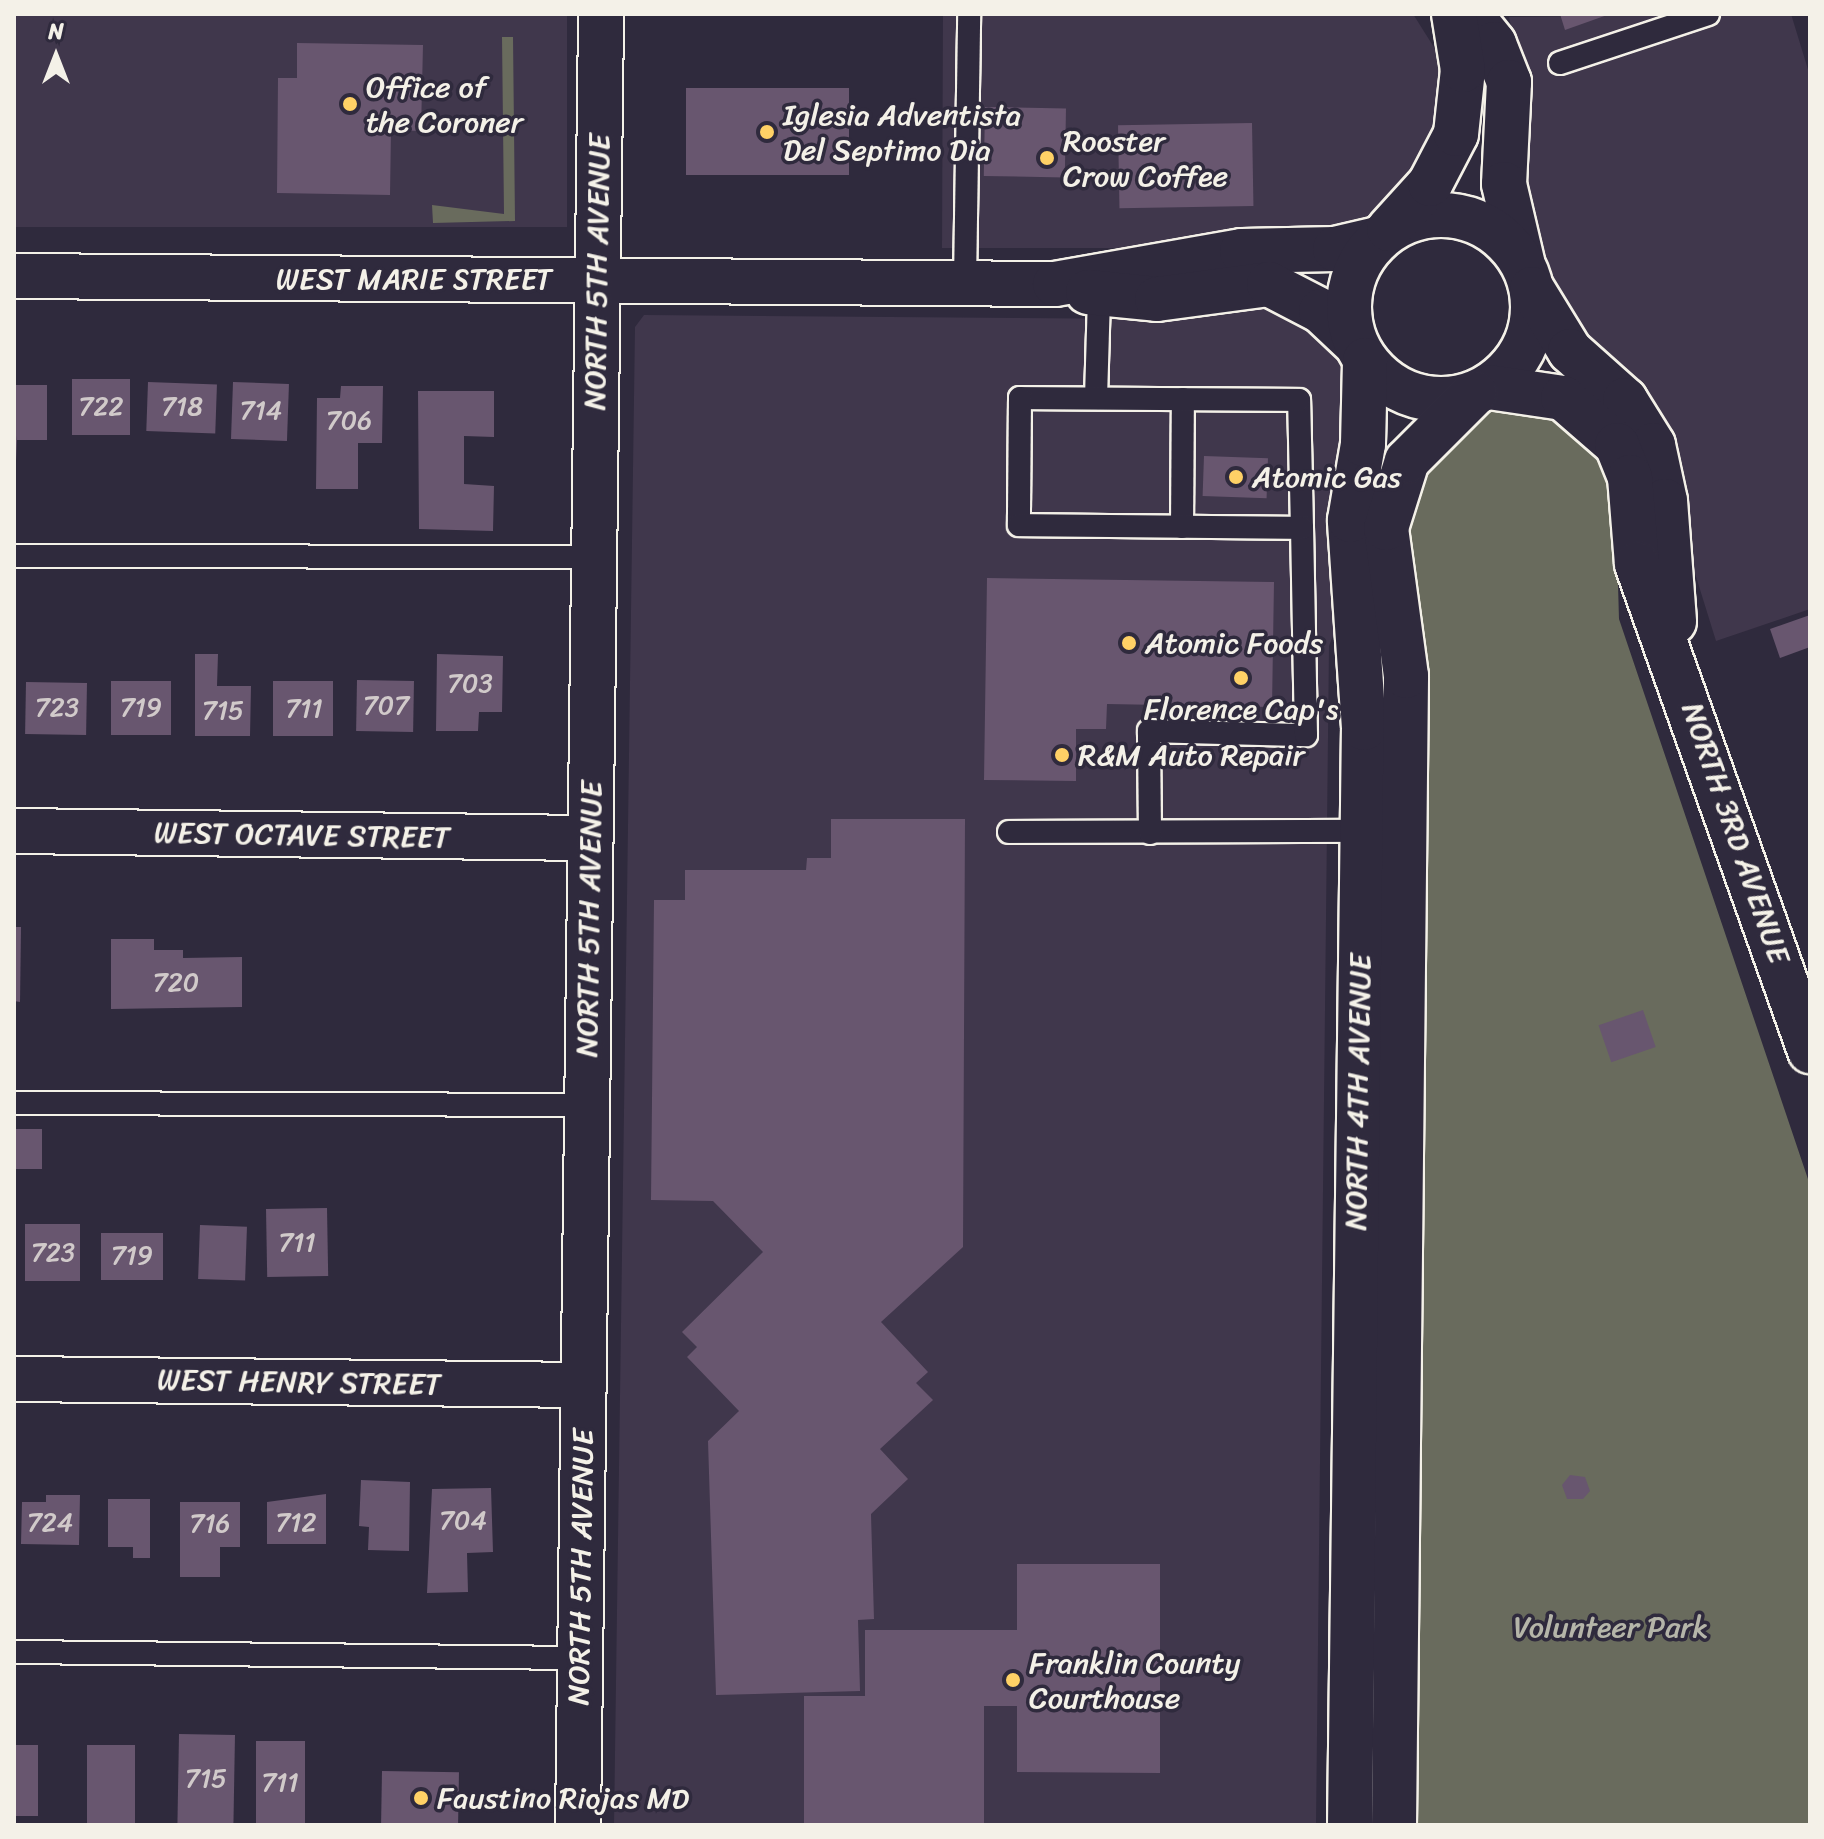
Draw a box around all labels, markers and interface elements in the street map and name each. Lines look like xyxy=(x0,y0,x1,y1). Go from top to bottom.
text: N xyxy=(48,12,64,51)
north arrow xyxy=(16,16,96,96)
place label: Office of the Coroner xyxy=(366,69,522,140)
marker: Office of the Coroner xyxy=(341,95,359,113)
place label: Iglesia Adventista Del Septimo Dia xyxy=(783,97,1021,168)
marker: Iglesia Adventista Del Septimo Dia xyxy=(758,123,776,141)
place label: Rooster Crow Coffee xyxy=(1063,123,1228,194)
street label: NORTH 5TH AVENUE xyxy=(577,133,617,411)
marker: Rooster Crow Coffee xyxy=(1038,149,1056,167)
street label: WEST MARIE STREET xyxy=(274,261,554,297)
house number: 722 xyxy=(79,391,123,423)
house number: 718 xyxy=(161,391,203,423)
house number: 714 xyxy=(240,395,282,427)
house number: 706 xyxy=(326,405,372,437)
place label: Atomic Gas xyxy=(1252,459,1402,495)
marker: Atomic Gas xyxy=(1227,468,1245,486)
place label: Atomic Foods xyxy=(1145,625,1324,661)
marker: Atomic Foods xyxy=(1120,634,1138,652)
house number: 703 xyxy=(447,668,493,700)
marker: Florence Cap's xyxy=(1232,669,1250,687)
house number: 707 xyxy=(363,690,409,722)
place label: Florence Cap's xyxy=(1143,691,1339,727)
house number: 723 xyxy=(35,692,79,724)
house number: 719 xyxy=(120,692,162,724)
house number: 711 xyxy=(285,693,323,725)
house number: 715 xyxy=(202,695,244,727)
street label: NORTH 3RD AVENUE xyxy=(1674,698,1798,968)
place label: R&M Auto Repair xyxy=(1078,737,1306,773)
marker: R&M Auto Repair xyxy=(1053,746,1071,764)
street label: NORTH 5TH AVENUE xyxy=(569,780,609,1058)
street label: WEST OCTAVE STREET xyxy=(154,814,450,856)
street label: NORTH 4TH AVENUE xyxy=(1338,953,1378,1231)
house number: 720 xyxy=(153,967,199,999)
house number: 711 xyxy=(278,1227,316,1259)
house number: 723 xyxy=(31,1237,75,1269)
house number: 719 xyxy=(111,1240,153,1272)
street label: WEST HENRY STREET xyxy=(156,1362,442,1402)
street label: NORTH 5TH AVENUE xyxy=(561,1428,601,1706)
house number: 704 xyxy=(439,1505,487,1537)
house number: 724 xyxy=(27,1507,73,1539)
house number: 712 xyxy=(275,1507,317,1539)
house number: 716 xyxy=(190,1508,230,1540)
park label: Volunteer Park xyxy=(1514,1609,1708,1645)
place label: Franklin County Courthouse xyxy=(1029,1645,1240,1716)
marker: Franklin County Courthouse xyxy=(1004,1671,1022,1689)
house number: 715 xyxy=(185,1763,227,1795)
house number: 711 xyxy=(261,1767,299,1799)
place label: Faustino Riojas MD xyxy=(437,1780,690,1816)
marker: Faustino Riojas MD xyxy=(412,1789,430,1807)

